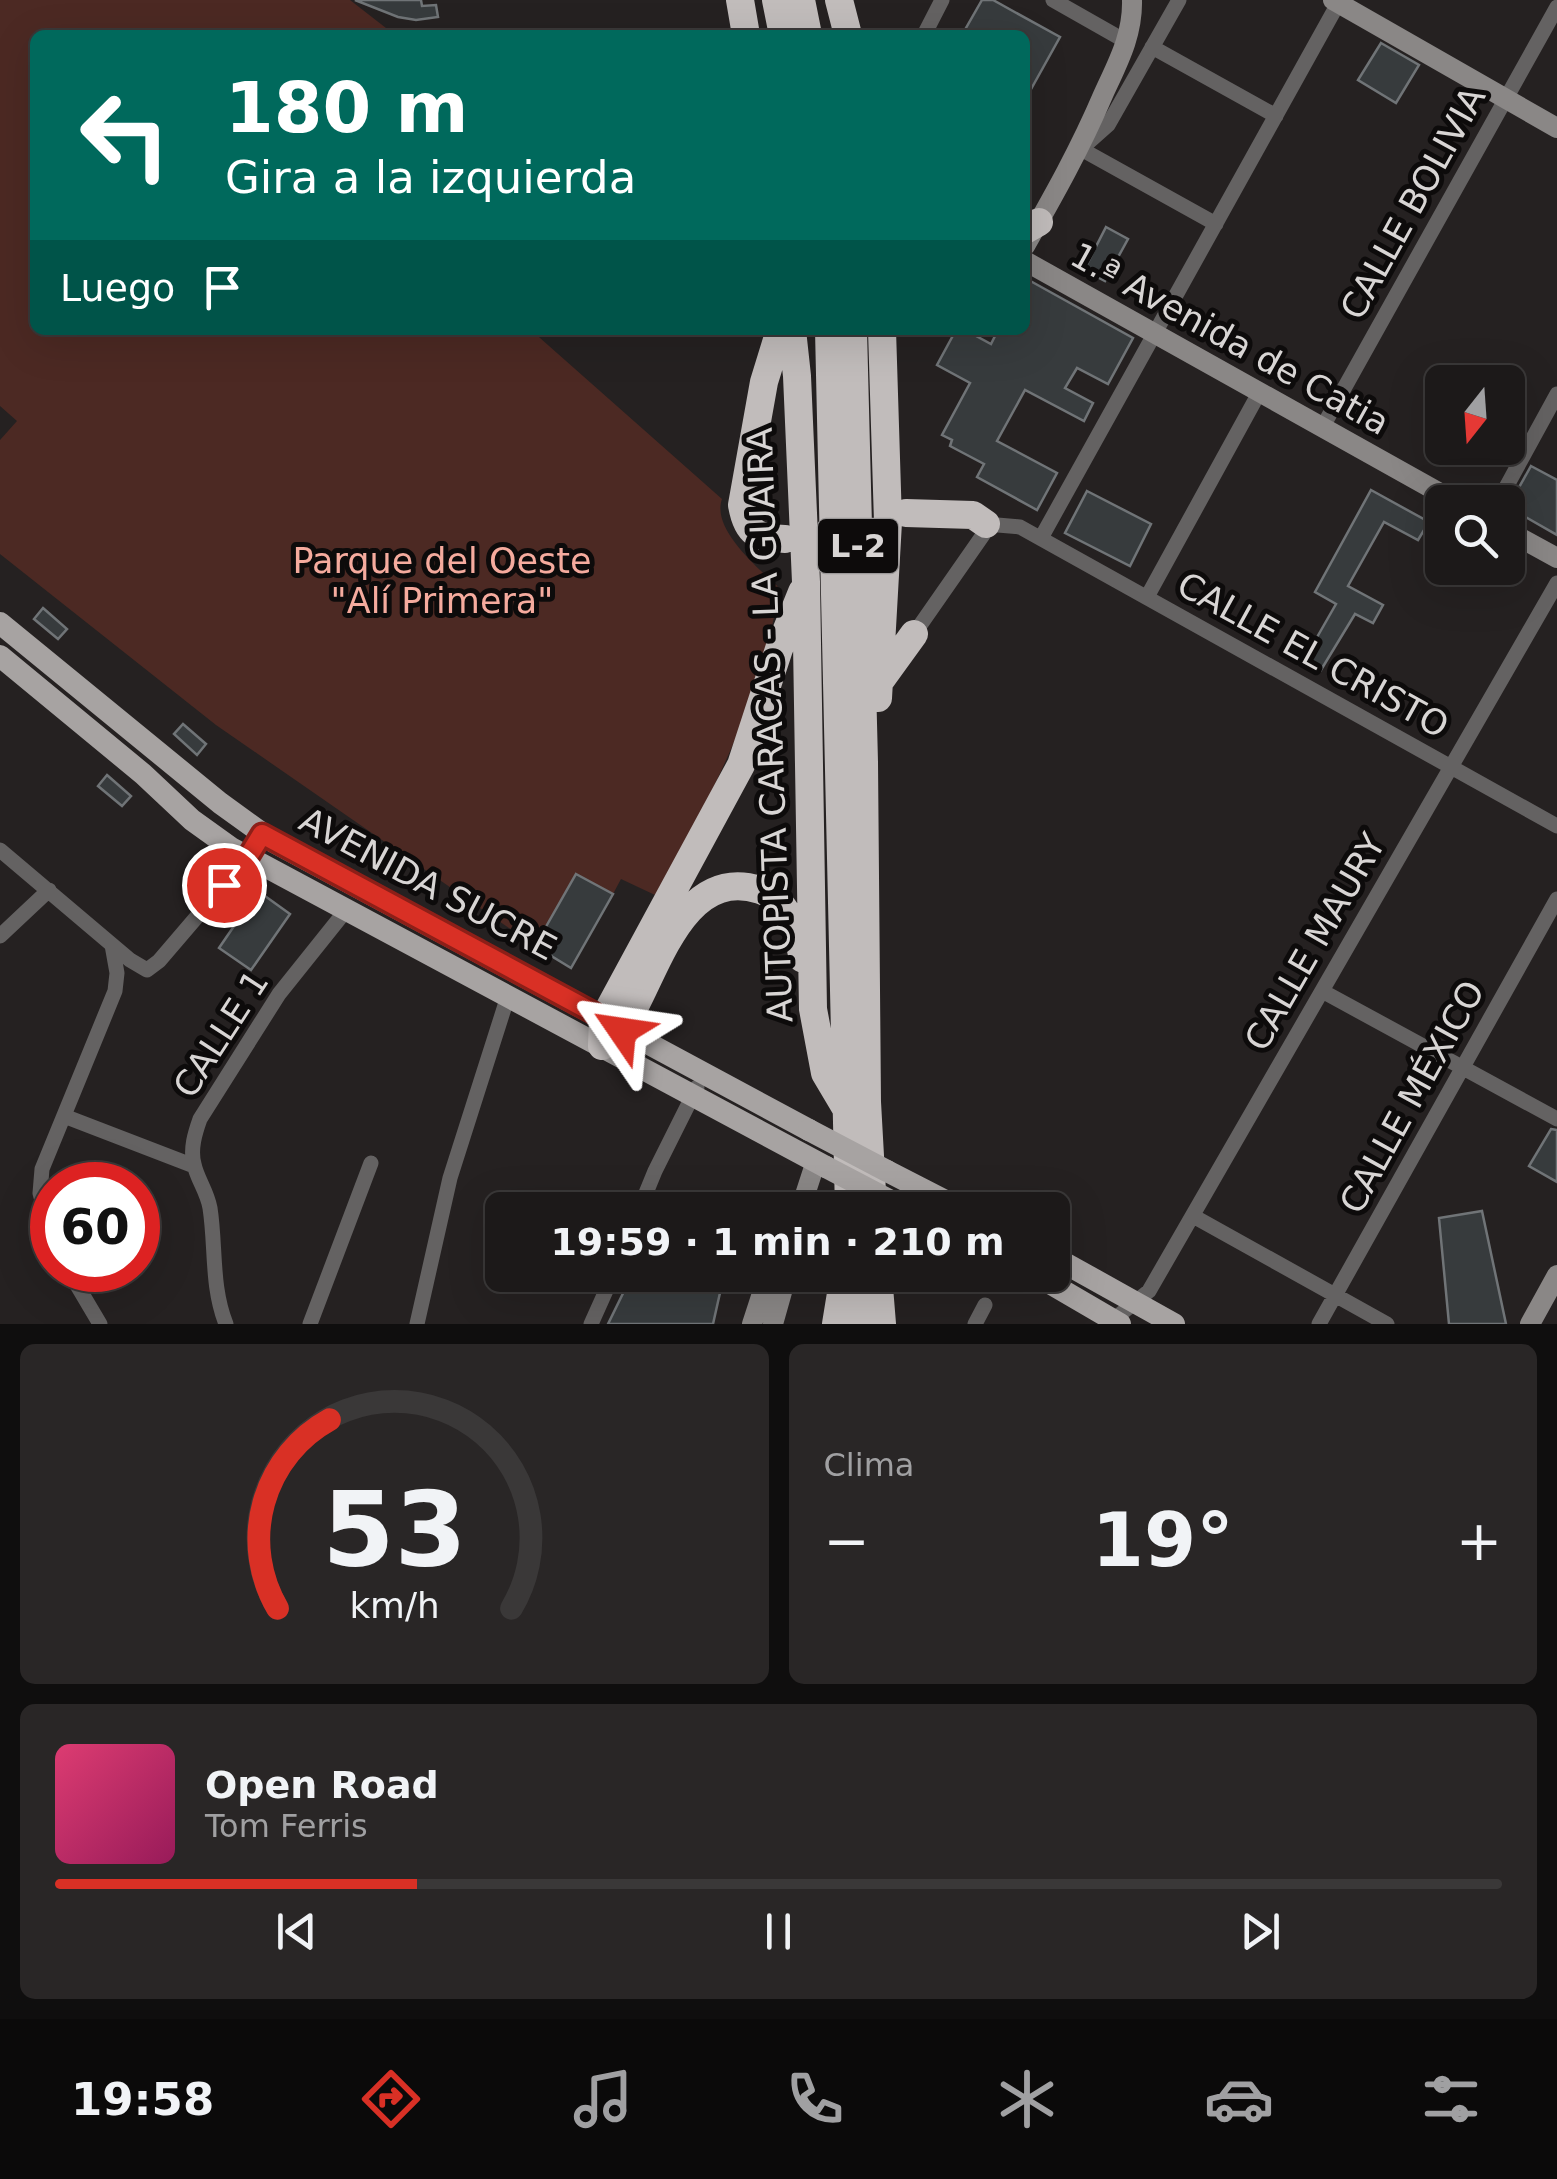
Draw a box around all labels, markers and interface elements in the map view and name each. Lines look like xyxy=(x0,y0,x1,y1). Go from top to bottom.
text: 180 m xyxy=(225,67,468,149)
icon: left xyxy=(60,70,190,200)
street label: CALLE BOLIVIA xyxy=(1333,80,1493,326)
text: Gira a la izquierda xyxy=(225,151,636,204)
street label: 1.ª Avenida de Catia xyxy=(1064,235,1396,443)
icon: arrive xyxy=(195,260,250,315)
text: Luego xyxy=(60,266,175,310)
north arrow xyxy=(1425,365,1525,465)
map controls xyxy=(1425,365,1525,585)
street label: AUTOPISTA CARACAS - LA GUAIRA xyxy=(740,427,800,1023)
button: search xyxy=(1425,485,1525,585)
road number: L-2 xyxy=(818,519,898,573)
park label: Parque del Oeste "Alí Primera" xyxy=(293,541,592,621)
street label: CALLE EL CRISTO xyxy=(1171,564,1455,746)
street label: AVENIDA SUCRE xyxy=(293,800,563,968)
street label: CALLE MAURY xyxy=(1237,826,1394,1058)
pin xyxy=(182,843,267,928)
icon: arrive xyxy=(197,858,252,913)
street label: CALLE 1 xyxy=(165,963,277,1105)
street label: CALLE MÉXICO xyxy=(1331,973,1492,1220)
position arrow xyxy=(570,979,674,1083)
speed limit sign: 60 xyxy=(30,1162,160,1292)
text: 19:59 · 1 min · 210 m xyxy=(550,1220,1005,1264)
text: Clima xyxy=(824,1446,914,1484)
text: 53 xyxy=(322,1469,467,1591)
text: 19° xyxy=(1092,1496,1234,1584)
text: − xyxy=(824,1509,870,1573)
text: + xyxy=(1456,1509,1502,1573)
text: km/h xyxy=(349,1585,439,1626)
text: Open Road xyxy=(205,1763,439,1807)
text: Tom Ferris xyxy=(205,1807,368,1845)
icon: previous xyxy=(269,1904,324,1959)
icon: pause xyxy=(751,1904,806,1959)
icon: next xyxy=(1233,1904,1288,1959)
icon: directions xyxy=(356,2064,426,2134)
icon: music xyxy=(568,2064,638,2134)
icon: phone xyxy=(780,2064,850,2134)
icon: climate xyxy=(992,2064,1062,2134)
icon: car xyxy=(1204,2064,1274,2134)
icon: filters xyxy=(1416,2064,1486,2134)
text: 19:58 xyxy=(71,2073,214,2126)

